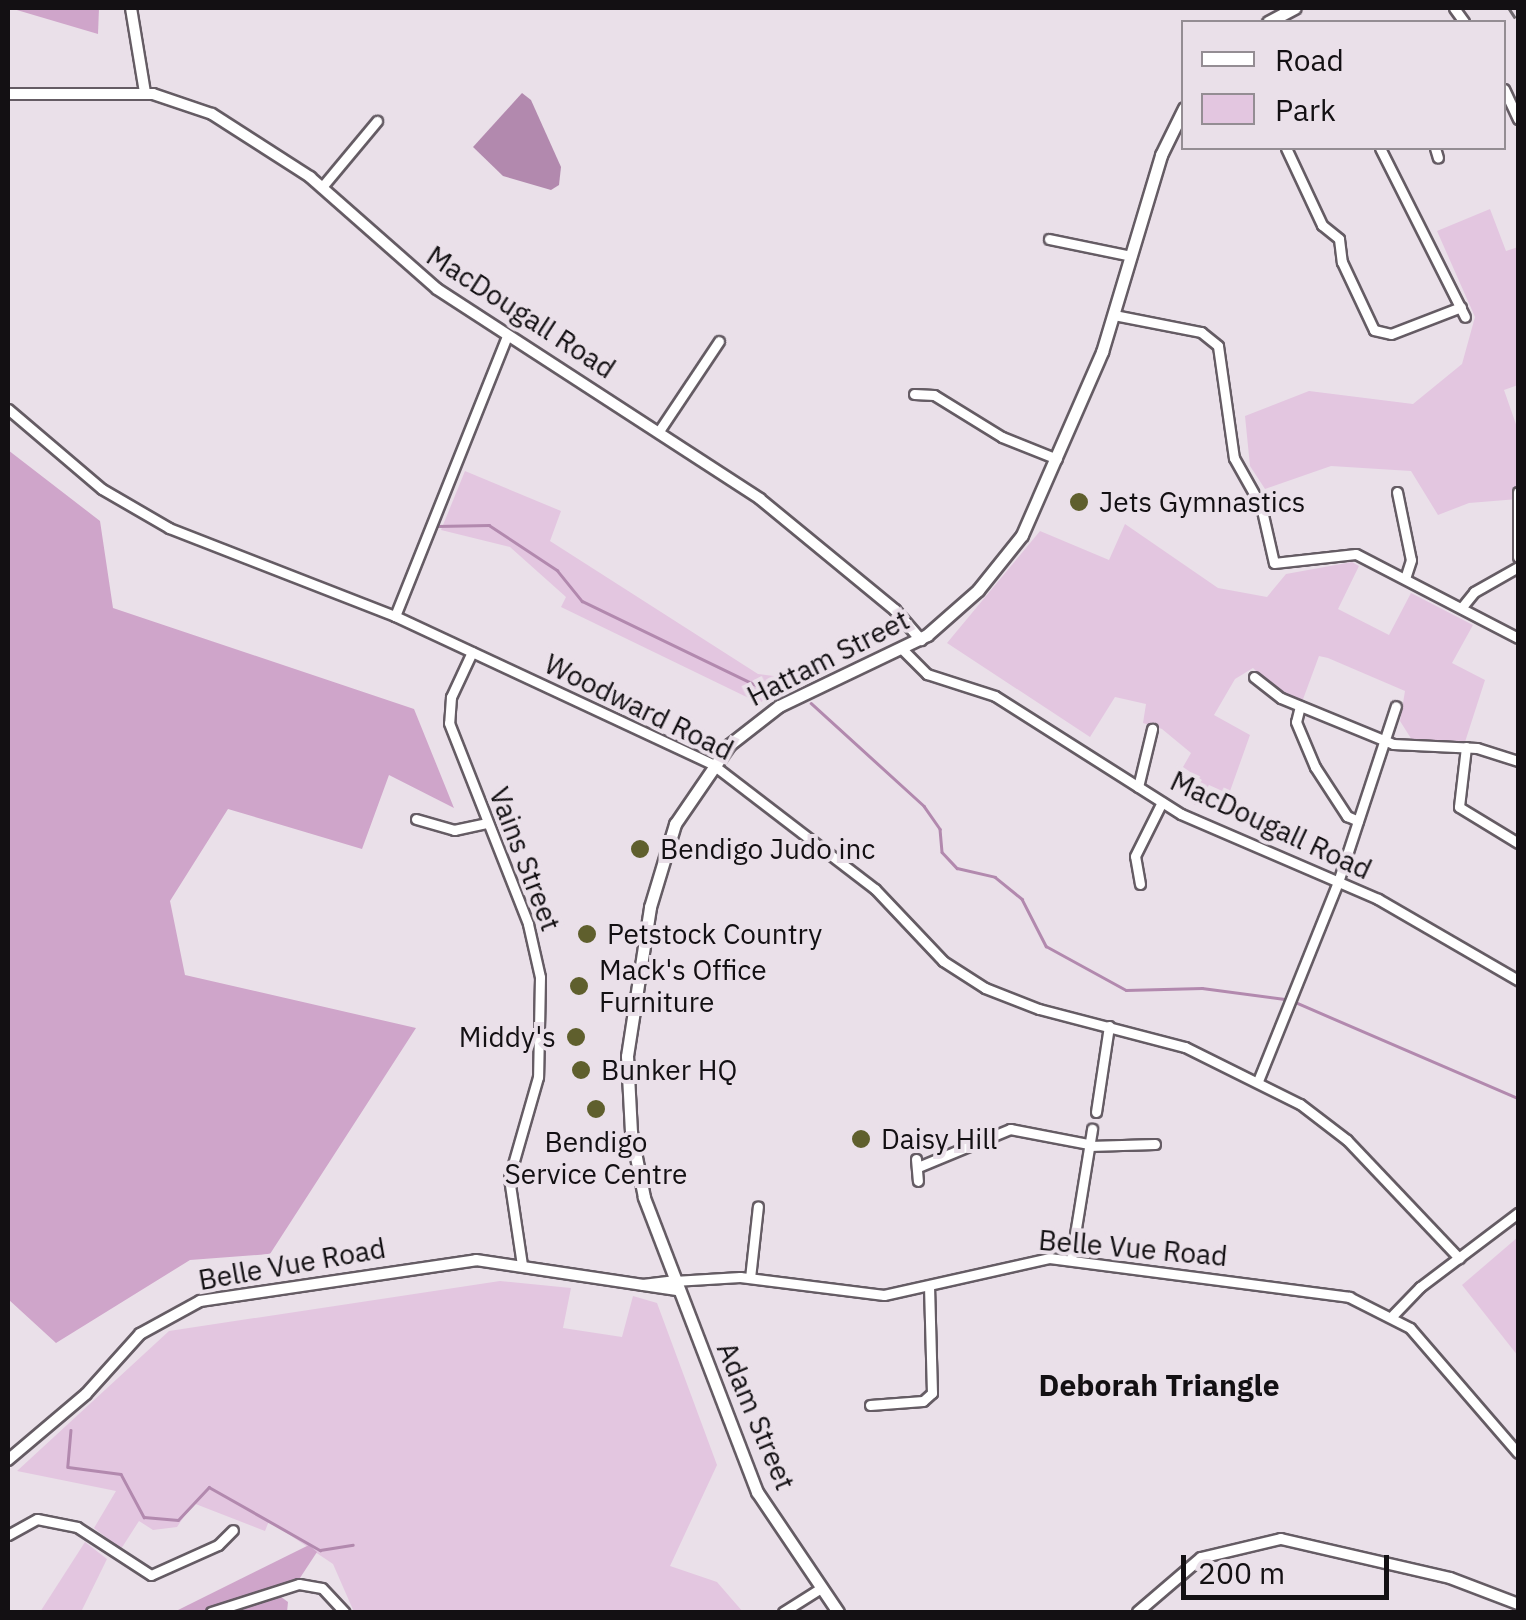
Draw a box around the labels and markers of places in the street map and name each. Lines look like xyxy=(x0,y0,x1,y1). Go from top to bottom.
place label: Jets Gymnastics xyxy=(1099,485,1305,519)
marker: Jets Gymnastics xyxy=(1068,491,1090,513)
place label: Bendigo Judo inc xyxy=(660,832,875,866)
marker: Bendigo Judo inc xyxy=(629,838,651,860)
place label: Petstock Country xyxy=(607,917,822,951)
marker: Petstock Country xyxy=(576,923,598,945)
place label: Mack's Office Furniture xyxy=(599,953,767,1019)
marker: Mack's Office Furniture xyxy=(568,975,590,997)
place label: Middy's xyxy=(459,1020,556,1054)
marker: Middy's xyxy=(565,1026,587,1048)
place label: Bunker HQ xyxy=(601,1053,737,1087)
marker: Bunker HQ xyxy=(570,1059,592,1081)
marker: Bendigo Service Centre xyxy=(585,1098,607,1120)
place label: Daisy Hill xyxy=(881,1122,997,1156)
place label: Bendigo Service Centre xyxy=(505,1125,687,1191)
marker: Daisy Hill xyxy=(850,1128,872,1150)

